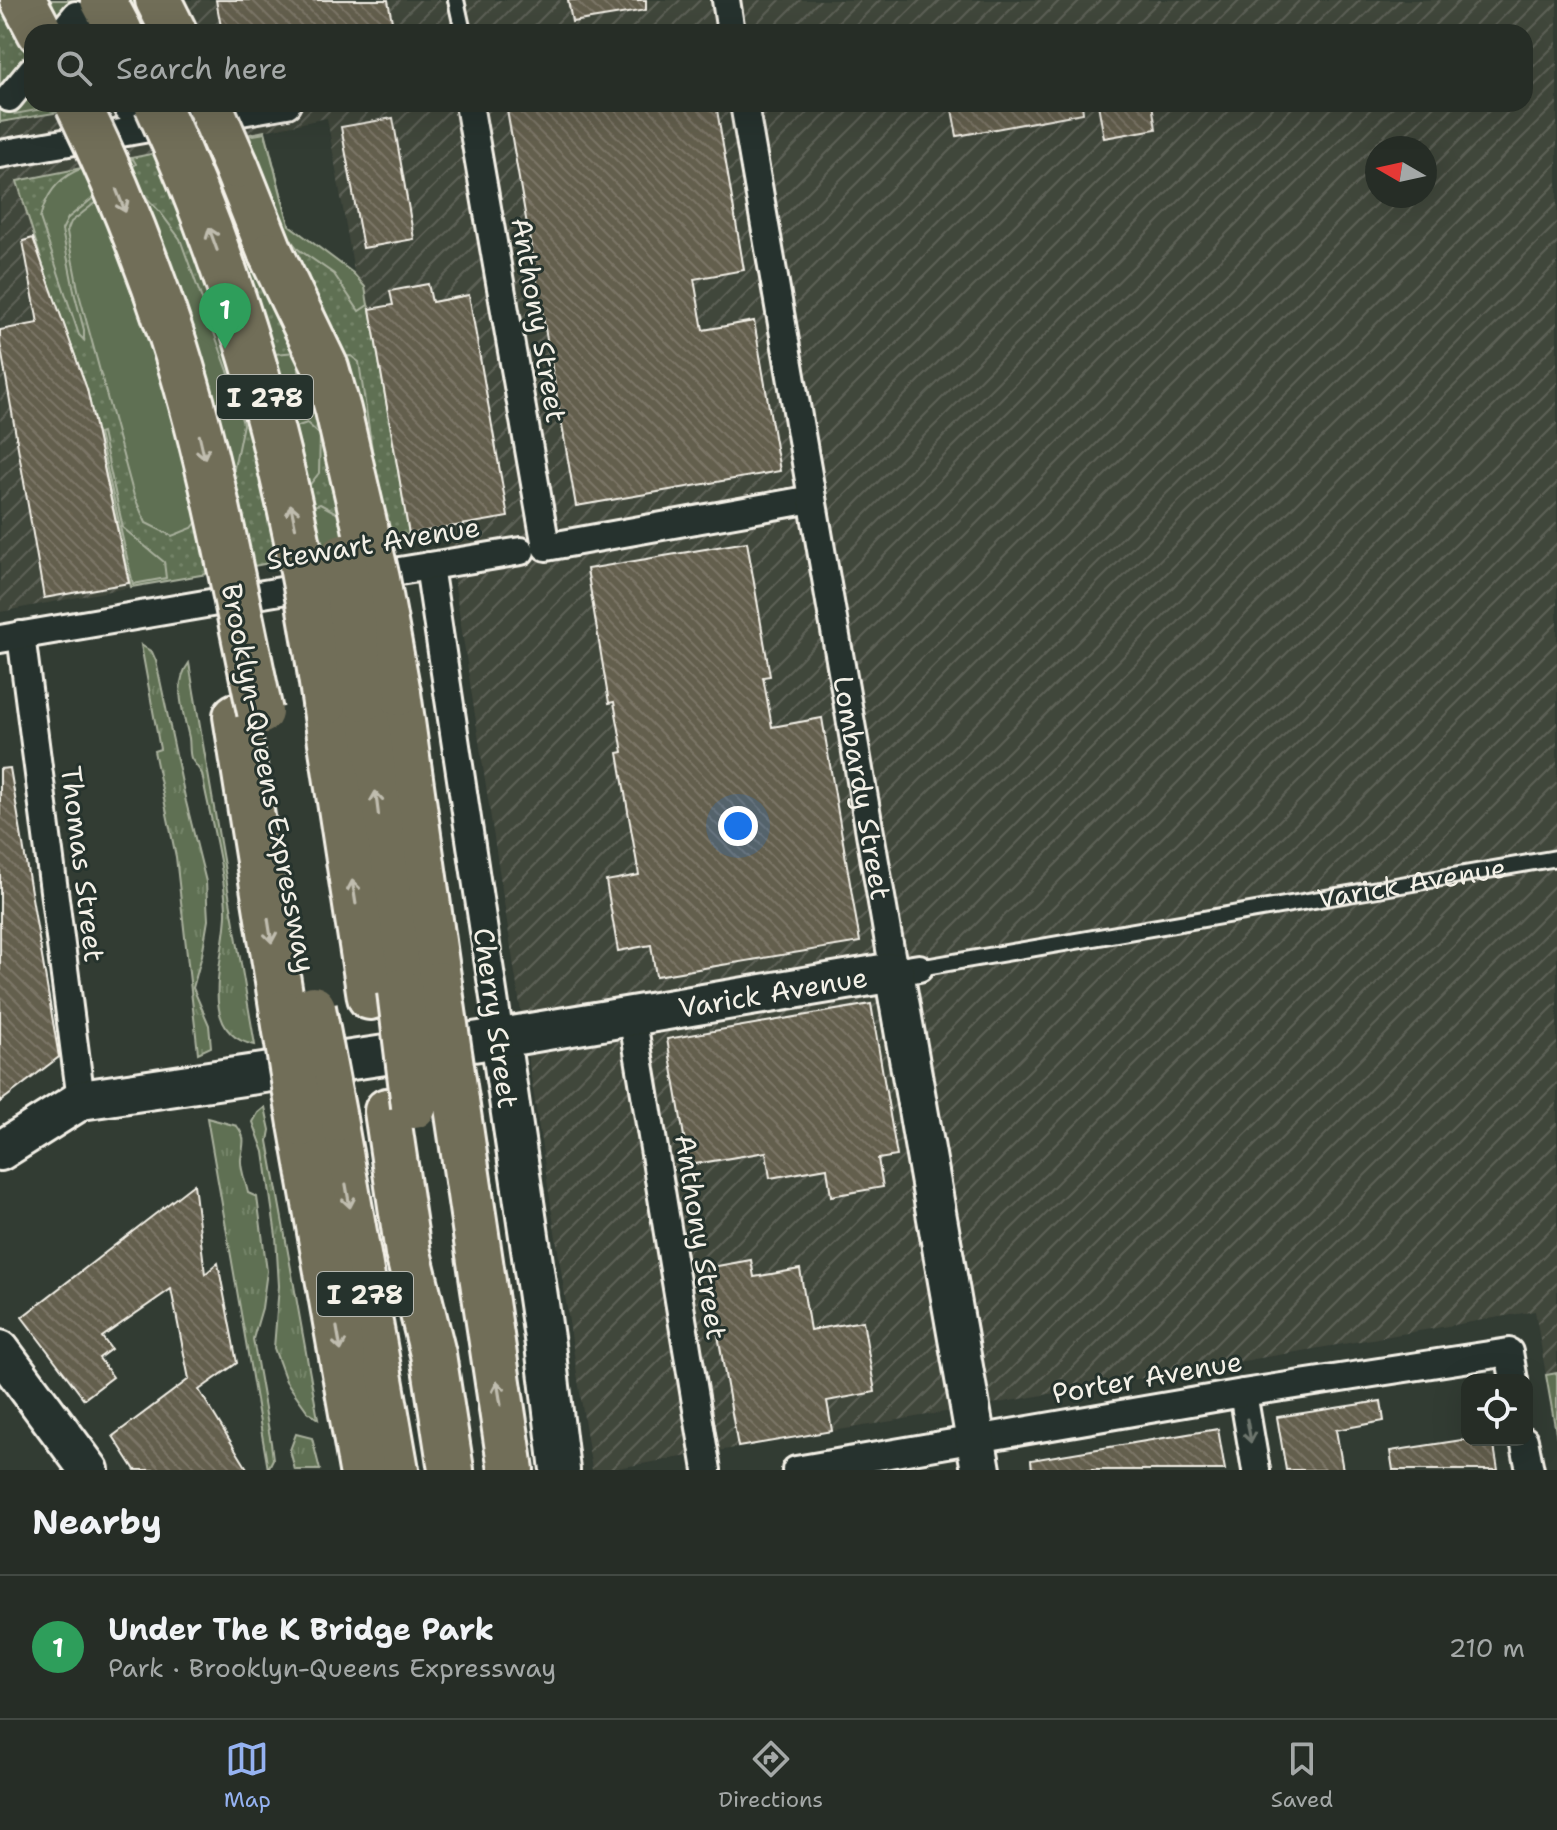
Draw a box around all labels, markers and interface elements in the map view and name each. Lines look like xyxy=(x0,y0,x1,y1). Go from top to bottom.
search box xyxy=(24,24,1533,112)
icon: search xyxy=(52,46,96,90)
text: Search here xyxy=(116,48,287,89)
north arrow xyxy=(1365,136,1437,208)
one-way arrow xyxy=(115,188,130,212)
street label: Anthony Street xyxy=(502,214,576,426)
one-way arrow xyxy=(205,228,219,252)
pin: 1 xyxy=(199,283,251,349)
road number: I 278 xyxy=(217,375,313,419)
one-way arrow xyxy=(195,434,210,460)
one-way arrow xyxy=(285,504,300,529)
street label: Stewart Avenue xyxy=(263,507,483,579)
street label: Brooklyn-Queens Expressway xyxy=(213,580,325,976)
street label: Lombardy Street xyxy=(824,673,900,903)
street label: Thomas Street xyxy=(52,764,114,964)
one-way arrow xyxy=(369,790,384,817)
your location xyxy=(718,806,758,846)
street label: Varick Avenue xyxy=(1314,848,1509,918)
one-way arrow xyxy=(346,880,361,905)
one-way arrow xyxy=(263,918,278,944)
street label: Cherry Street xyxy=(465,925,527,1111)
street label: Varick Avenue xyxy=(675,958,870,1027)
street label: Anthony Street xyxy=(666,1131,736,1343)
one-way arrow xyxy=(341,1182,356,1208)
road number: I 278 xyxy=(317,1272,413,1316)
one-way arrow xyxy=(332,1326,347,1351)
street label: Porter Avenue xyxy=(1049,1342,1245,1412)
map controls xyxy=(1461,1374,1533,1446)
button: locate xyxy=(1461,1374,1533,1446)
one-way arrow xyxy=(491,1381,506,1406)
one-way arrow xyxy=(1242,1418,1257,1444)
text: Nearby xyxy=(32,1499,162,1545)
text: Under The K Bridge Park xyxy=(108,1609,494,1650)
text: 1 xyxy=(52,1630,64,1665)
text: 210 m xyxy=(1448,1630,1525,1665)
text: Park · Brooklyn-Queens Expressway xyxy=(108,1650,556,1685)
tab: Map xyxy=(224,1737,271,1814)
tab: Directions xyxy=(718,1737,823,1814)
tab: Saved xyxy=(1271,1737,1333,1814)

